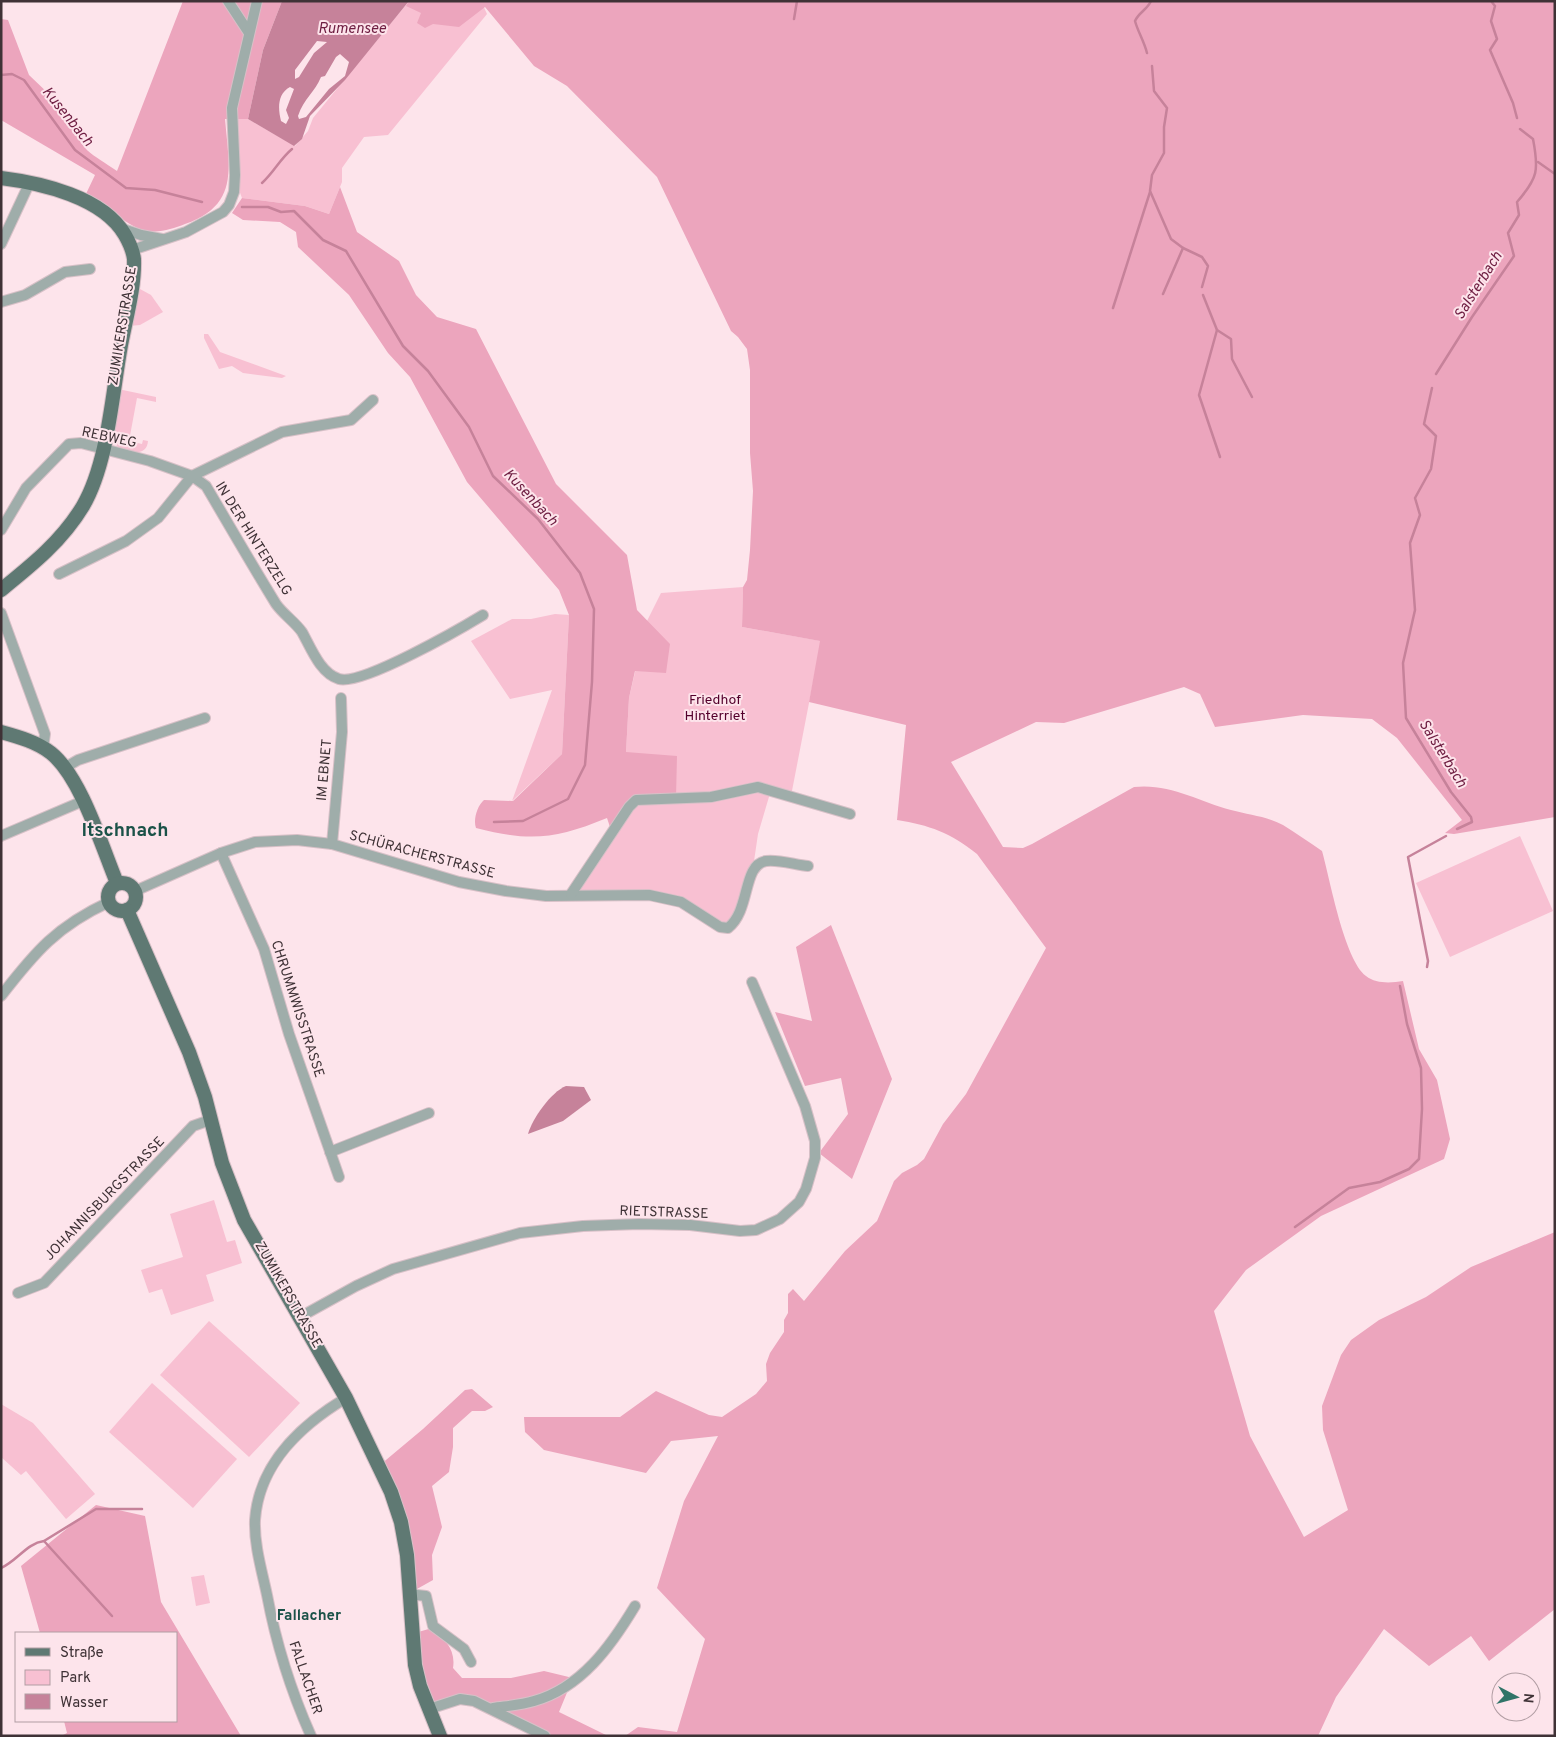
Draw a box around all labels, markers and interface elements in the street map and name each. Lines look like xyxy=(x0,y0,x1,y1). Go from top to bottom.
water label: Rumensee xyxy=(318,20,386,39)
water label: Kusenbach xyxy=(37,83,97,151)
water label: Salsterbach xyxy=(1451,248,1507,324)
street label: ZUMIKERSTRASSE xyxy=(105,265,141,387)
street label: REBWEG xyxy=(80,424,138,452)
water label: Kusenbach xyxy=(499,465,561,531)
street label: IN DER HINTERZELG xyxy=(211,479,295,599)
park label: Friedhof Hinterriet xyxy=(685,692,745,725)
water label: Salsterbach xyxy=(1414,716,1470,792)
street label: IM EBNET xyxy=(314,738,336,802)
district label: Itschnach xyxy=(81,819,169,843)
street label: SCHÜRACHERSTRASSE xyxy=(347,826,497,883)
street label: CHRUMMWISSTRASSE xyxy=(267,938,327,1080)
street label: JOHANNISBURGSTRASSE xyxy=(41,1134,169,1264)
street label: RIETSTRASSE xyxy=(619,1203,709,1223)
street label: ZUMIKERSTRASSE xyxy=(251,1239,325,1351)
district label: Fallacher xyxy=(277,1607,342,1626)
legend xyxy=(15,1632,178,1722)
street label: FALLACHER xyxy=(285,1639,325,1717)
text: Straße xyxy=(60,1644,104,1663)
text: Park xyxy=(60,1669,91,1688)
north arrow xyxy=(1491,1672,1541,1722)
text: N xyxy=(1518,1692,1536,1704)
text: Wasser xyxy=(60,1694,108,1713)

